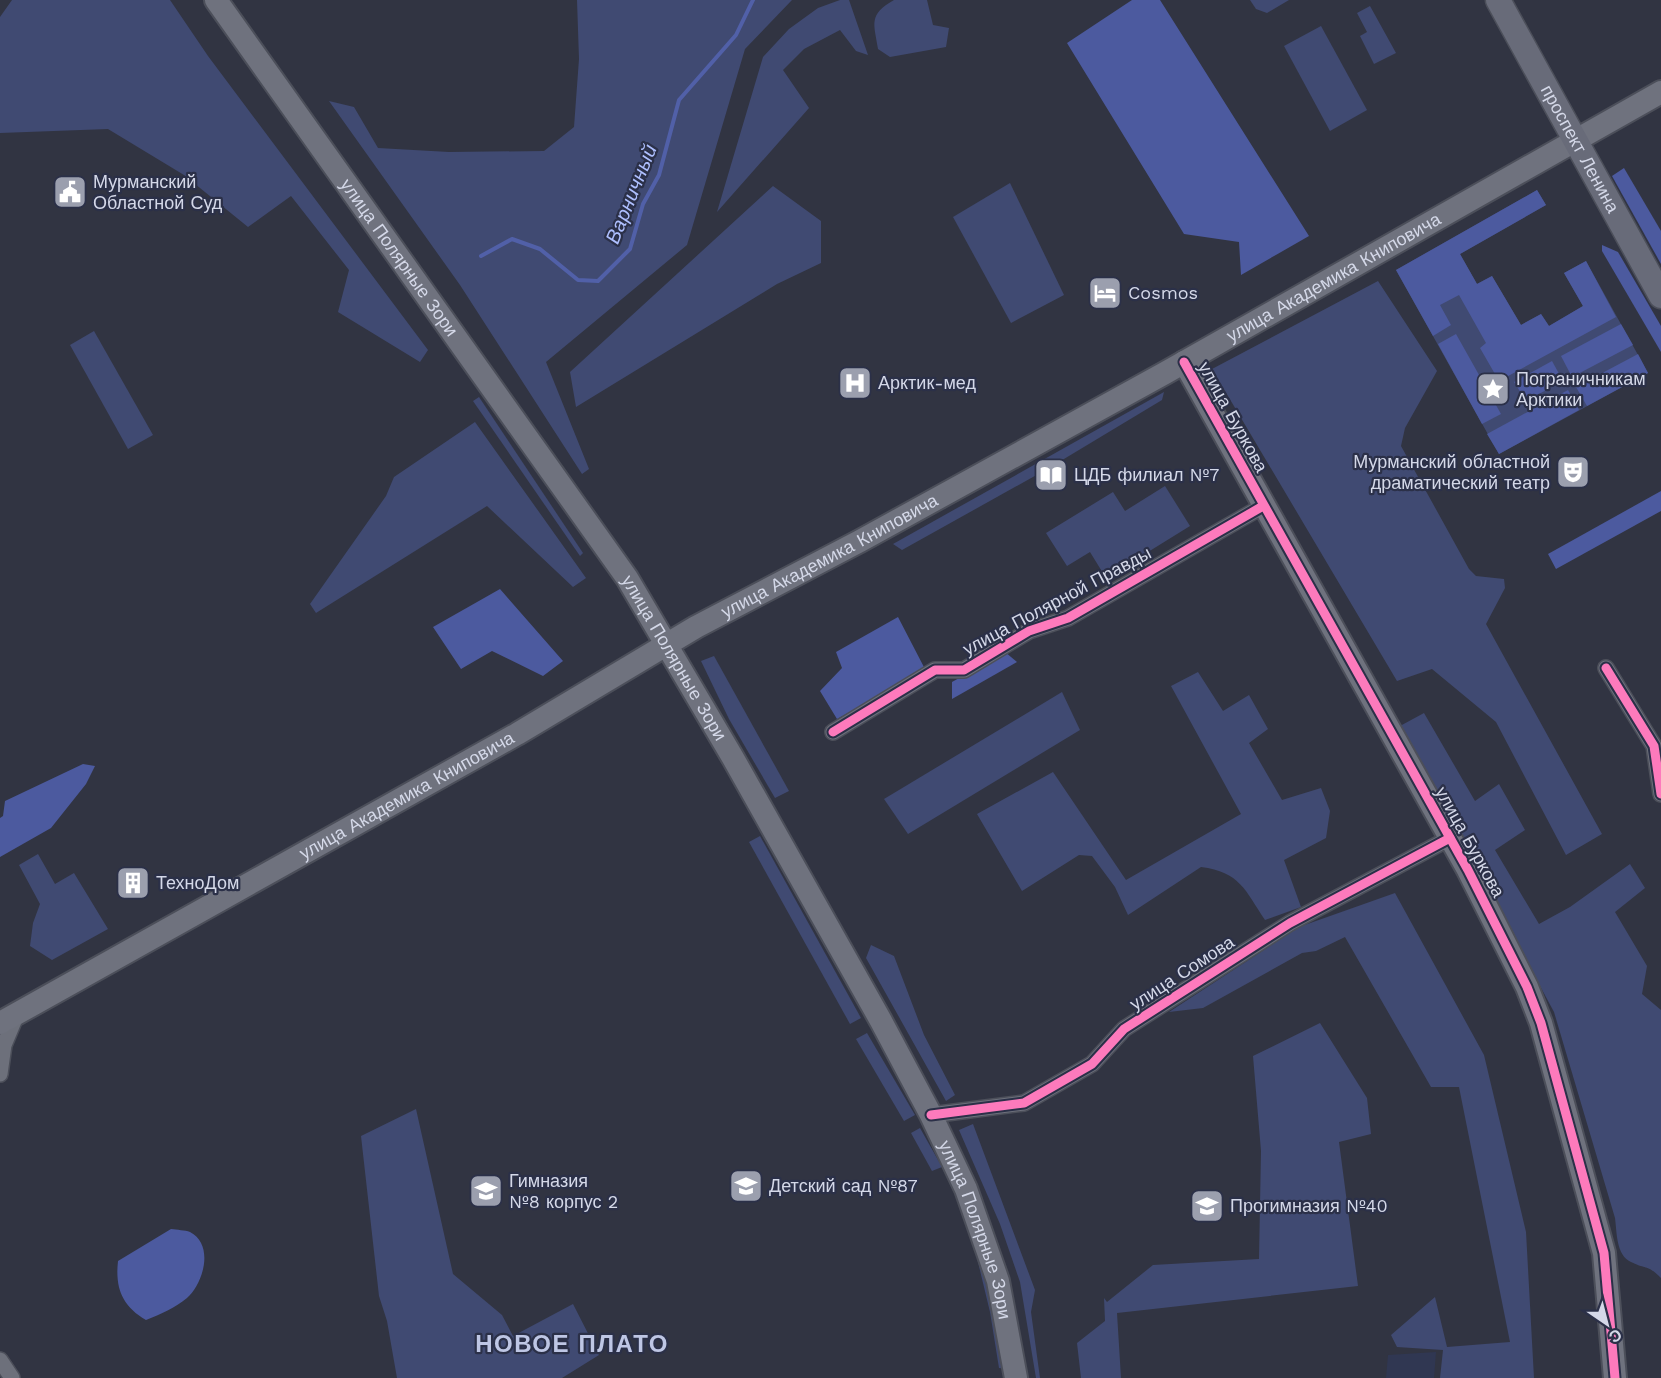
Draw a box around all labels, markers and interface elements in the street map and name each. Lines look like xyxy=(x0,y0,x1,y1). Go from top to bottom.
street label: проспект Ленина xyxy=(1537,81,1625,217)
water label: Варничный xyxy=(600,141,662,247)
place label: Мурманский Областной Суд xyxy=(93,171,223,213)
public building icon: Мурманский Областной Суд xyxy=(52,174,88,210)
street label: улица Полярные Зори xyxy=(336,174,463,340)
street label: улица Академика Книповича xyxy=(1223,208,1445,346)
hotel icon: Cosmos xyxy=(1087,275,1123,311)
place label: Cosmos xyxy=(1128,282,1198,303)
street label: улица Буркова xyxy=(1194,358,1273,477)
hospital icon: Арктик-мед xyxy=(837,365,873,401)
place label: Пограничникам Арктики xyxy=(1516,368,1646,410)
place icon: Пограничникам Арктики xyxy=(1475,371,1511,407)
place label: Арктик-мед xyxy=(878,372,976,393)
place label: Мурманский областной драматический театр xyxy=(1353,451,1550,493)
theatre icon: Мурманский областной драматический театр xyxy=(1555,454,1591,490)
library icon: ЦДБ филиал №7 xyxy=(1033,457,1069,493)
place label: ЦДБ филиал №7 xyxy=(1074,464,1219,485)
street label: улица Академика Книповича xyxy=(717,489,942,622)
street label: улица Полярной Правды xyxy=(959,542,1155,659)
street label: улица Полярные Зори xyxy=(618,571,731,744)
street label: улица Академика Книповича xyxy=(295,726,518,864)
street label: улица Буркова xyxy=(1431,783,1510,902)
building icon: ТехноДом xyxy=(115,865,151,901)
place label: ТехноДом xyxy=(156,872,239,893)
street label: улица Сомова xyxy=(1126,930,1239,1014)
street label: улица Полярные Зори xyxy=(935,1137,1016,1321)
school or university icon: Детский сад №87 xyxy=(728,1168,764,1204)
place label: Гимназия №8 корпус 2 xyxy=(509,1170,618,1212)
school or university icon: Гимназия №8 корпус 2 xyxy=(468,1173,504,1209)
place label: Детский сад №87 xyxy=(769,1175,918,1196)
school or university icon: Прогимназия №40 xyxy=(1189,1188,1225,1224)
place label: Прогимназия №40 xyxy=(1230,1195,1388,1216)
north arrow xyxy=(1577,1294,1637,1354)
text: С xyxy=(1605,1325,1626,1347)
district label: НОВОЕ ПЛАТО xyxy=(475,1330,669,1358)

